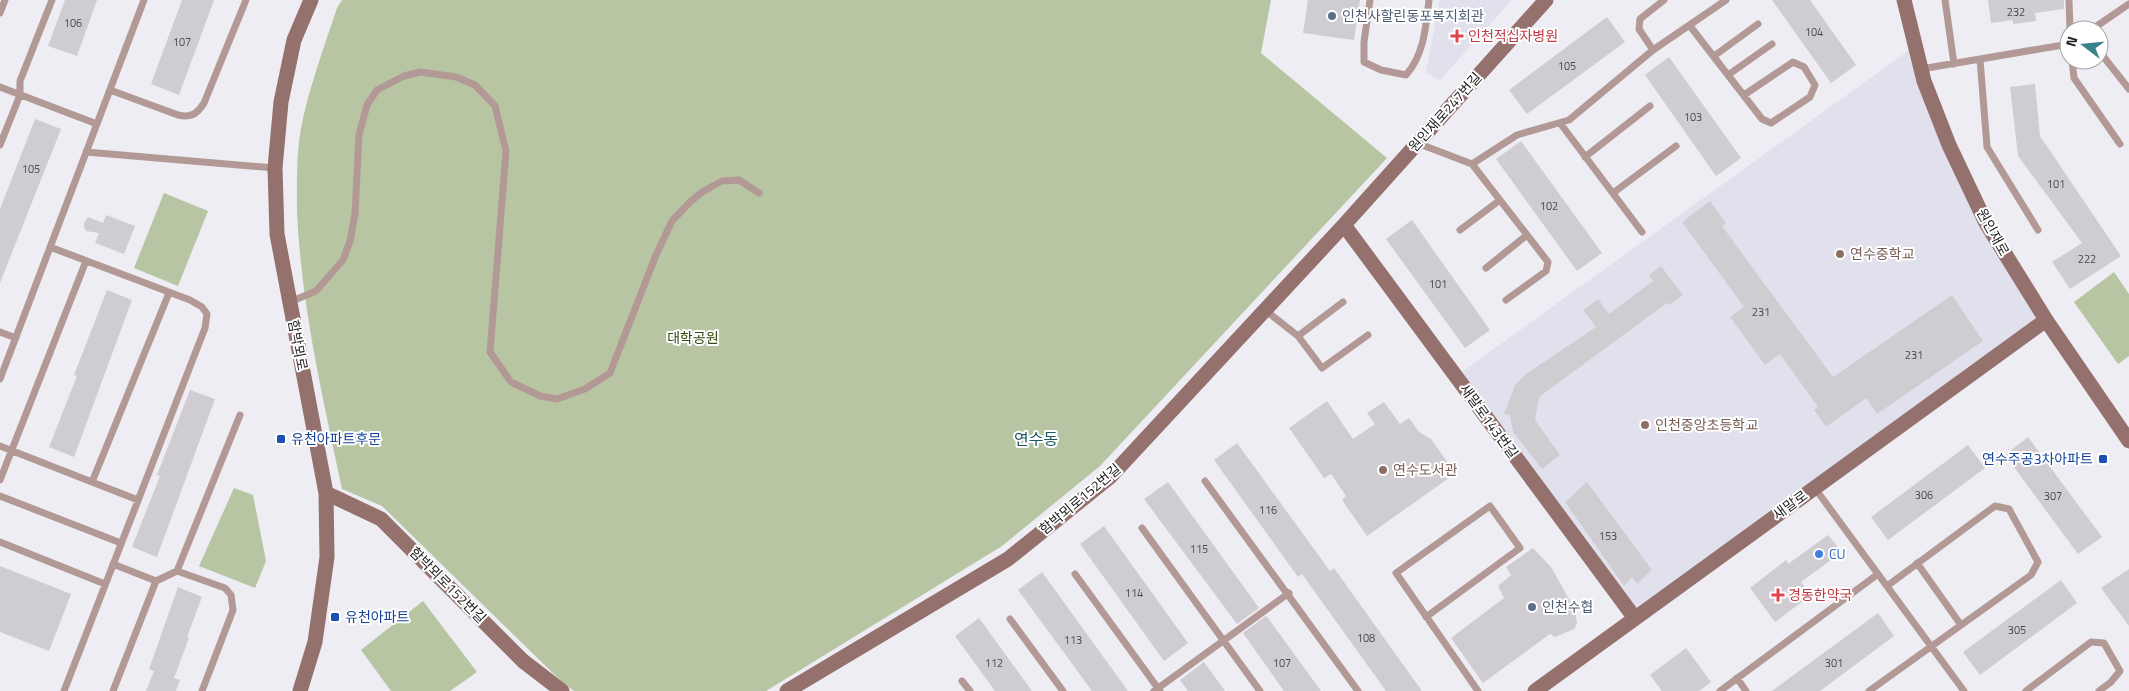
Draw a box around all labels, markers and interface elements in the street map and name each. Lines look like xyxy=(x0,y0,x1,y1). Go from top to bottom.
house number: 232 xyxy=(2007,4,2025,20)
place label: 인천사할린동포복지회관 xyxy=(1342,5,1484,26)
marker: 인천사할린동포복지회관 xyxy=(1326,10,1338,22)
house number: 106 xyxy=(64,15,82,31)
north arrow xyxy=(2059,20,2109,70)
house number: 104 xyxy=(1805,24,1823,40)
place label: 인천적십자병원 xyxy=(1468,25,1558,46)
marker: 인천적십자병원 xyxy=(1450,29,1464,43)
house number: 107 xyxy=(173,34,191,50)
text: N xyxy=(2060,34,2082,49)
house number: 105 xyxy=(1558,58,1576,74)
street label: 원인재로247번길 xyxy=(1403,67,1486,156)
house number: 103 xyxy=(1684,109,1702,125)
house number: 105 xyxy=(22,161,40,177)
house number: 101 xyxy=(2047,176,2065,192)
house number: 102 xyxy=(1540,198,1558,214)
street label: 원인재로 xyxy=(1972,204,2015,259)
place label: 연수중학교 xyxy=(1850,243,1915,264)
marker: 연수중학교 xyxy=(1834,248,1846,260)
house number: 222 xyxy=(2078,251,2096,267)
house number: 101 xyxy=(1429,276,1447,292)
house number: 231 xyxy=(1752,304,1770,320)
street label: 함박뫼로 xyxy=(283,318,314,372)
park label: 대학공원 xyxy=(667,327,719,348)
house number: 231 xyxy=(1905,347,1923,363)
street label: 새말로143번길 xyxy=(1455,379,1524,462)
place label: 인천중앙초등학교 xyxy=(1655,414,1758,435)
marker: 인천중앙초등학교 xyxy=(1639,419,1651,431)
district label: 연수동 xyxy=(1014,427,1058,451)
place label: 유천아파트후문 xyxy=(291,428,381,449)
marker: 유천아파트후문 xyxy=(275,433,287,445)
place label: 연수주공3차아파트 xyxy=(1982,448,2093,469)
marker: 연수주공3차아파트 xyxy=(2097,453,2109,465)
street label: 함박뫼로152번길 xyxy=(1034,458,1125,539)
place label: 연수도서관 xyxy=(1393,459,1458,480)
marker: 연수도서관 xyxy=(1377,464,1389,476)
street label: 새말로 xyxy=(1768,485,1812,524)
house number: 306 xyxy=(1915,487,1933,503)
house number: 307 xyxy=(2044,488,2062,504)
house number: 116 xyxy=(1259,502,1277,518)
house number: 153 xyxy=(1599,528,1617,544)
house number: 115 xyxy=(1190,541,1208,557)
street label: 함박뫼로152번길 xyxy=(405,542,491,628)
place label: CU xyxy=(1829,543,1846,564)
marker: CU xyxy=(1813,548,1825,560)
place label: 경동한약국 xyxy=(1788,584,1853,605)
house number: 114 xyxy=(1125,585,1143,601)
marker: 경동한약국 xyxy=(1772,589,1784,601)
place label: 인천수협 xyxy=(1542,596,1594,617)
marker: 인천수협 xyxy=(1526,601,1538,613)
place label: 유천아파트 xyxy=(345,606,410,627)
marker: 유천아파트 xyxy=(329,611,341,623)
house number: 305 xyxy=(2008,622,2026,638)
house number: 108 xyxy=(1357,630,1375,646)
house number: 113 xyxy=(1064,632,1082,648)
house number: 112 xyxy=(985,655,1003,671)
house number: 107 xyxy=(1273,655,1291,671)
house number: 301 xyxy=(1825,655,1843,671)

